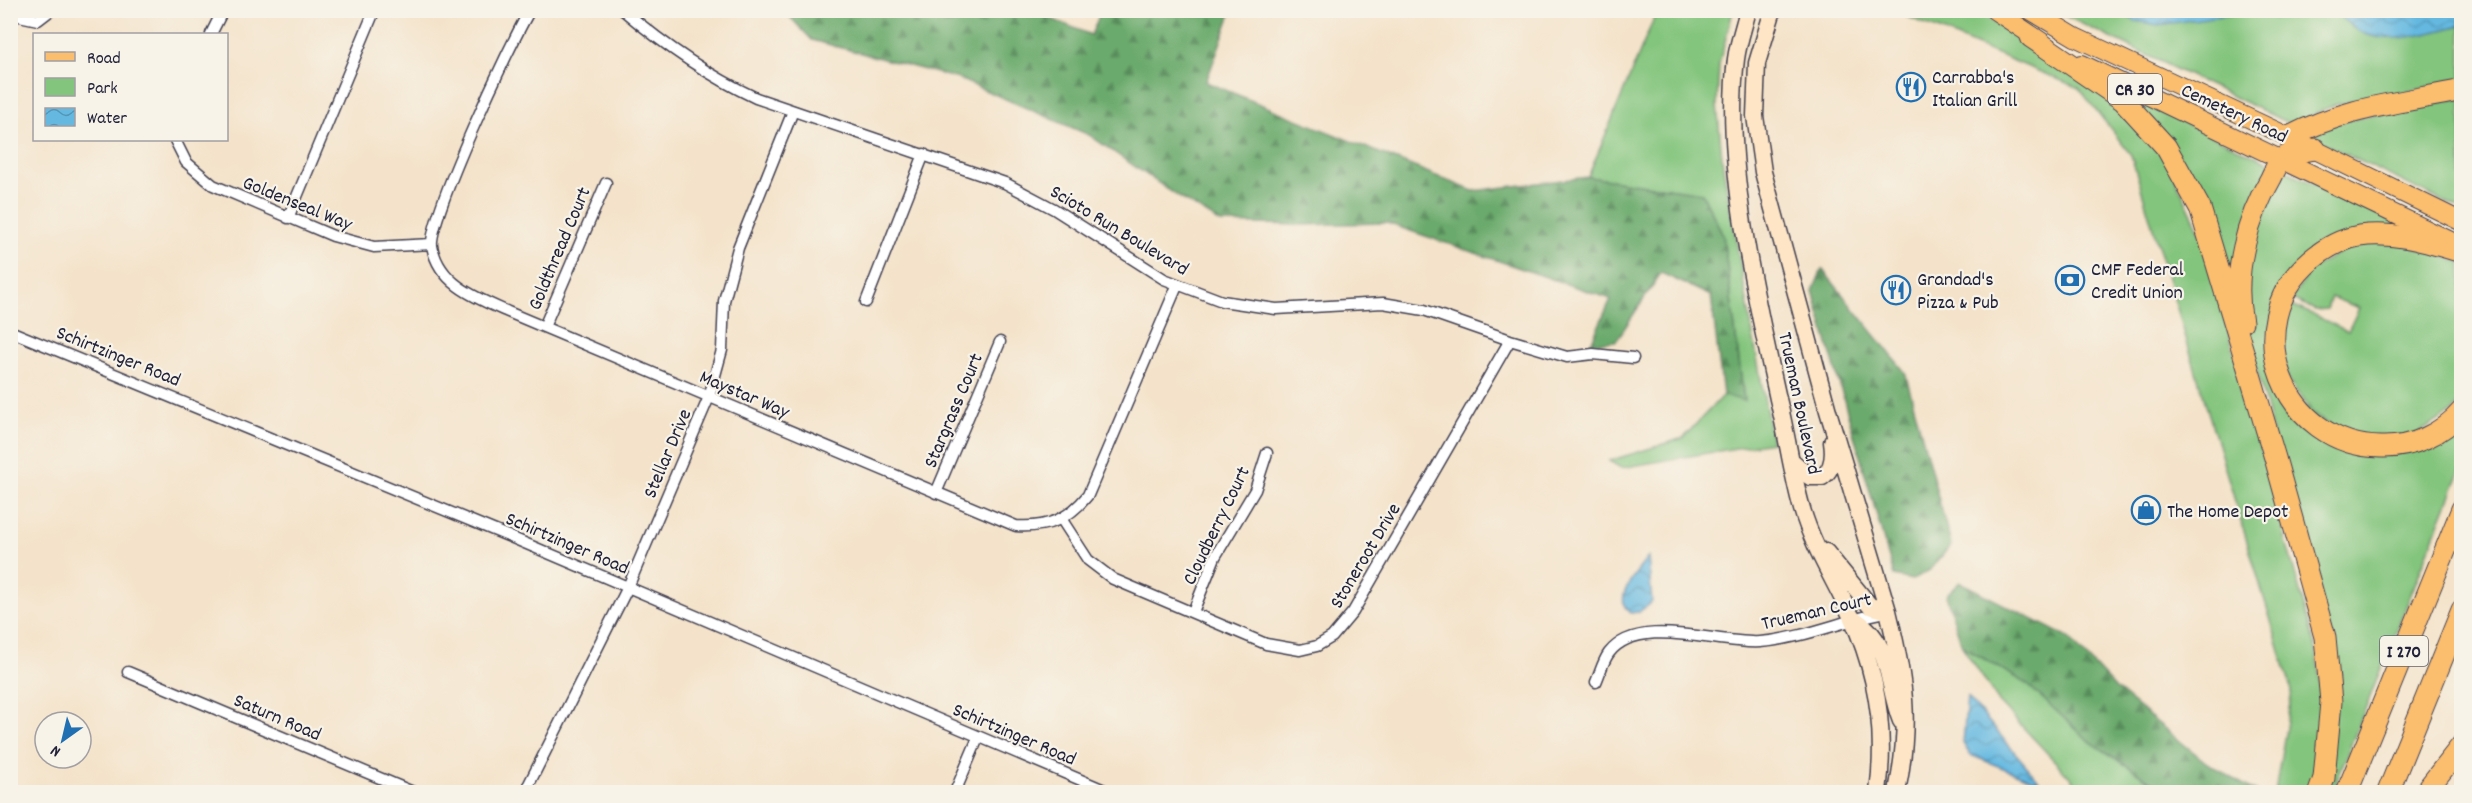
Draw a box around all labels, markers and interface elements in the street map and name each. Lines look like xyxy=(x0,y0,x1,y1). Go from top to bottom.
legend xyxy=(33,33,228,141)
text: Road xyxy=(87,47,121,72)
place label: Carrabba's Italian Grill xyxy=(1932,65,2018,116)
restaurant icon: Carrabba's Italian Grill xyxy=(1895,71,1927,103)
road number: CR 30 xyxy=(2108,74,2162,104)
text: Park xyxy=(87,77,118,102)
street label: Cemetery Road xyxy=(2176,78,2292,152)
text: Water xyxy=(87,107,127,132)
street label: Goldenseal Way xyxy=(238,170,357,240)
street label: Scioto Run Boulevard xyxy=(1044,179,1193,284)
street label: Goldthread Court xyxy=(522,183,599,315)
place label: CMF Federal Credit Union xyxy=(2091,257,2184,308)
bank icon: CMF Federal Credit Union xyxy=(2054,264,2086,296)
place label: Grandad's Pizza & Pub xyxy=(1917,267,1999,318)
restaurant icon: Grandad's Pizza & Pub xyxy=(1880,274,1912,306)
street label: Schirtzinger Road xyxy=(51,320,184,395)
street label: Trueman Boulevard xyxy=(1769,330,1827,477)
street label: Stargrass Court xyxy=(918,349,992,473)
street label: Maystar Way xyxy=(694,364,794,428)
street label: Stellar Drive xyxy=(637,405,700,503)
street label: Cloudberry Court xyxy=(1177,462,1258,590)
shop icon: The Home Depot xyxy=(2130,494,2162,526)
street label: Stoneroot Drive xyxy=(1324,498,1409,615)
place label: The Home Depot xyxy=(2167,499,2288,527)
street label: Schirtzinger Road xyxy=(501,506,633,583)
street label: Trueman Court xyxy=(1759,587,1874,639)
road number: I 270 xyxy=(2380,636,2428,666)
street label: Saturn Road xyxy=(229,688,325,750)
street label: Schirtzinger Road xyxy=(948,697,1080,774)
north arrow xyxy=(33,710,93,770)
text: N xyxy=(46,739,66,762)

